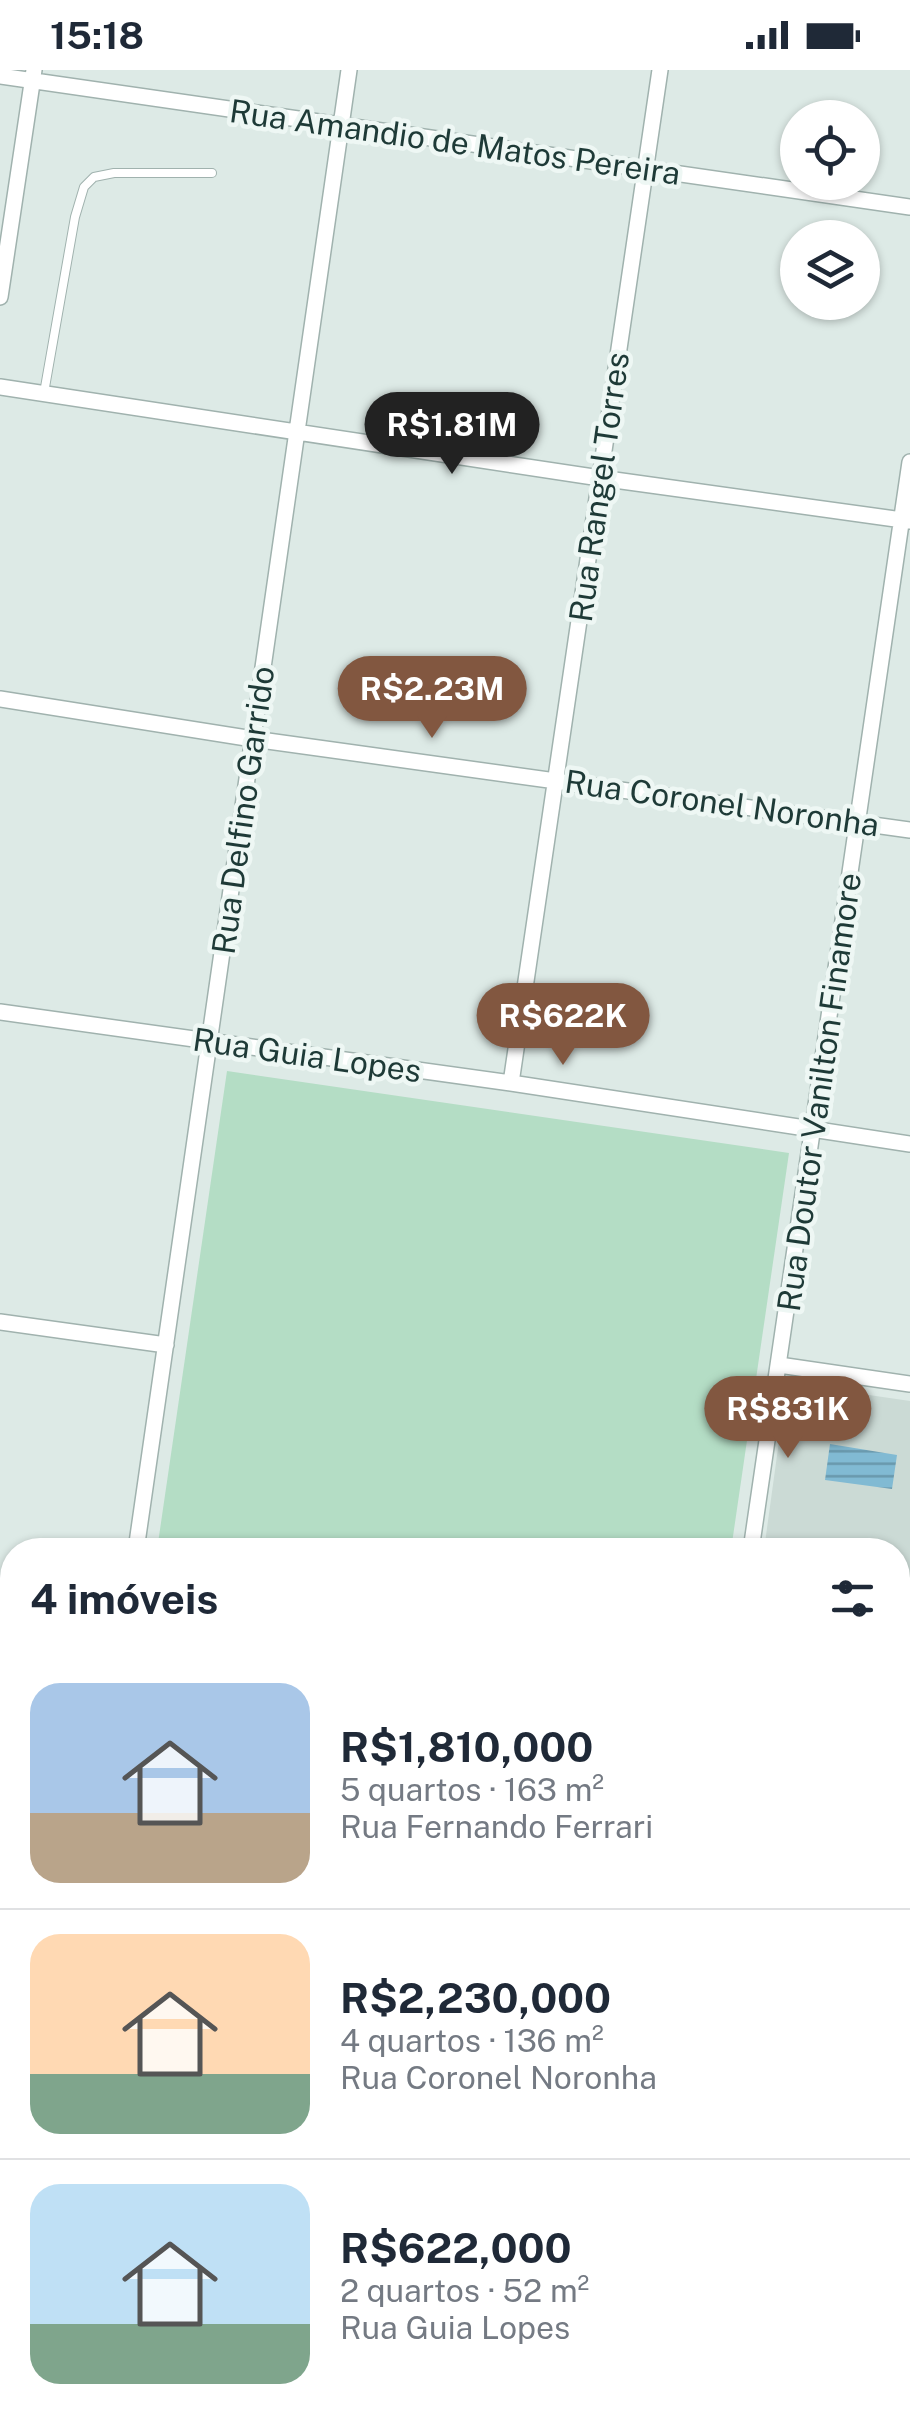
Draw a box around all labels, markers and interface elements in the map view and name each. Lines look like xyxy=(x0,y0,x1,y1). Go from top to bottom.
text: 15:18 xyxy=(50,13,144,58)
street label: Rua Amandio de Matos Pereira xyxy=(227,92,683,192)
map controls xyxy=(780,100,880,320)
button: locate xyxy=(780,100,880,200)
button: layers xyxy=(780,220,880,320)
street label: Rua Rangel Torres xyxy=(562,350,636,624)
pin: R$1.81M xyxy=(360,392,544,477)
text: R$1.81M xyxy=(387,406,517,443)
pin: R$2.23M xyxy=(340,656,524,741)
street label: Rua Delfino Garrido xyxy=(204,664,282,956)
text: R$2.23M xyxy=(360,670,504,707)
street label: Rua Coronel Noronha xyxy=(563,763,881,843)
street label: Rua Doutor Vanilton Finamore xyxy=(770,870,868,1314)
pin: R$622K xyxy=(482,983,644,1068)
text: R$622K xyxy=(499,997,627,1034)
street label: Rua Guia Lopes xyxy=(190,1021,424,1089)
pin: R$831K xyxy=(707,1376,869,1461)
text: R$831K xyxy=(726,1390,850,1427)
icon: filters xyxy=(825,1571,880,1626)
text: 4 imóveis xyxy=(30,1574,218,1623)
text: R$1,810,000 xyxy=(340,1722,593,1771)
icon: home xyxy=(110,1723,230,1843)
text: 5 quartos · 163 m² xyxy=(340,1771,604,1808)
text: Rua Fernando Ferrari xyxy=(340,1808,653,1845)
text: R$2,230,000 xyxy=(340,1973,611,2022)
icon: home xyxy=(110,1974,230,2094)
text: 4 quartos · 136 m² xyxy=(340,2022,604,2059)
text: Rua Coronel Noronha xyxy=(340,2059,657,2096)
text: R$622,000 xyxy=(340,2223,571,2272)
icon: home xyxy=(110,2224,230,2344)
text: 2 quartos · 52 m² xyxy=(340,2272,589,2309)
text: Rua Guia Lopes xyxy=(340,2309,570,2346)

